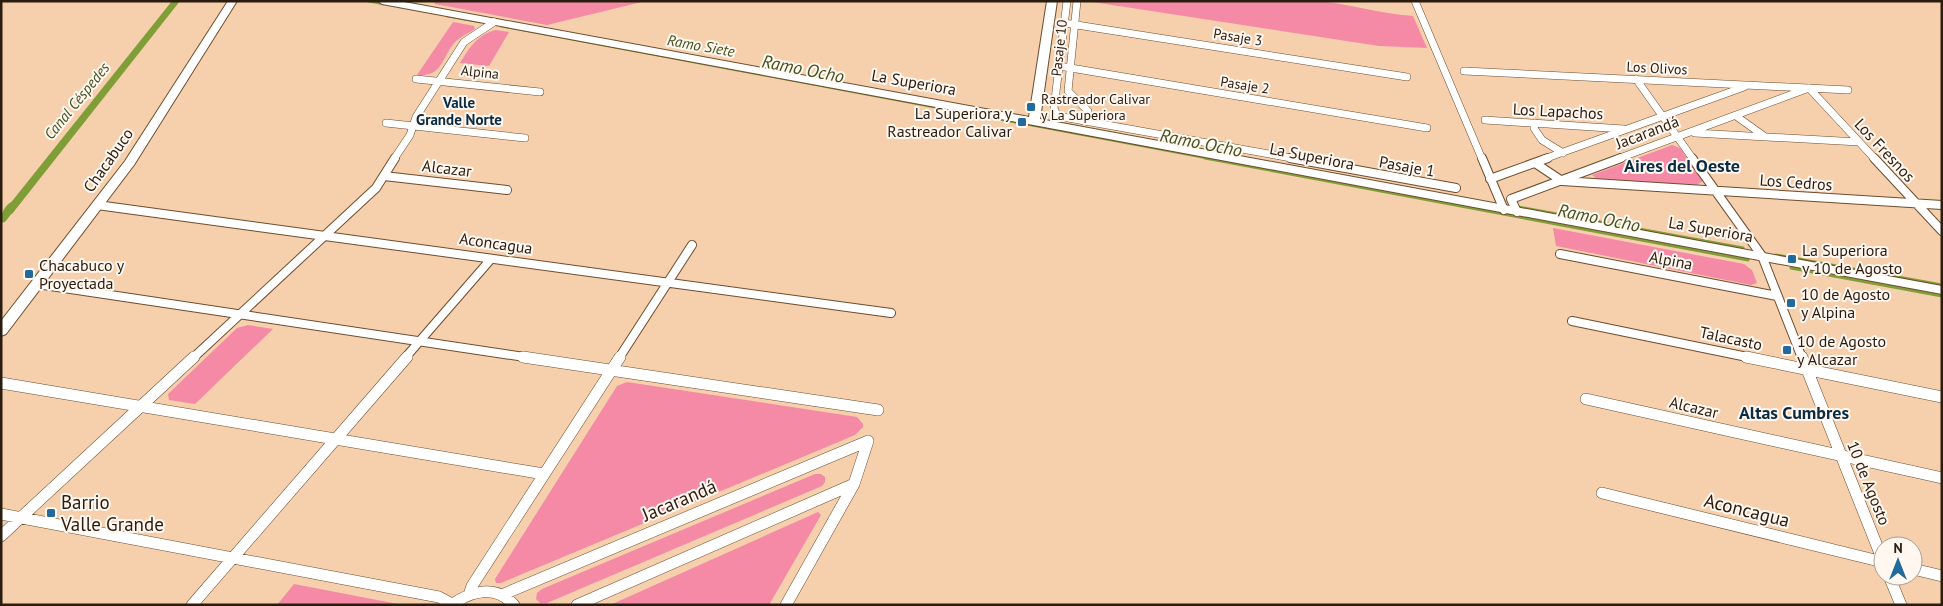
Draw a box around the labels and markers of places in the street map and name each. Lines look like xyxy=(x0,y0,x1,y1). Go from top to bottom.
place label: Rastreador Calivar y La Superiora xyxy=(1041,90,1150,124)
marker: Rastreador Calivar y La Superiora xyxy=(1025,101,1037,113)
place label: La Superiora y Rastreador Calivar xyxy=(887,103,1013,141)
marker: La Superiora y Rastreador Calivar xyxy=(1016,116,1028,128)
place label: La Superiora y 10 de Agosto xyxy=(1802,240,1902,278)
marker: La Superiora y 10 de Agosto xyxy=(1786,253,1798,265)
place label: Chacabuco y Proyectada xyxy=(39,255,125,293)
marker: Chacabuco y Proyectada xyxy=(23,268,35,280)
place label: 10 de Agosto y Alpina xyxy=(1801,284,1890,322)
marker: 10 de Agosto y Alpina xyxy=(1785,297,1797,309)
place label: 10 de Agosto y Alcazar xyxy=(1797,331,1886,369)
marker: 10 de Agosto y Alcazar xyxy=(1781,344,1793,356)
place label: Barrio Valle Grande xyxy=(60,490,164,536)
marker: Barrio Valle Grande xyxy=(45,507,57,519)

